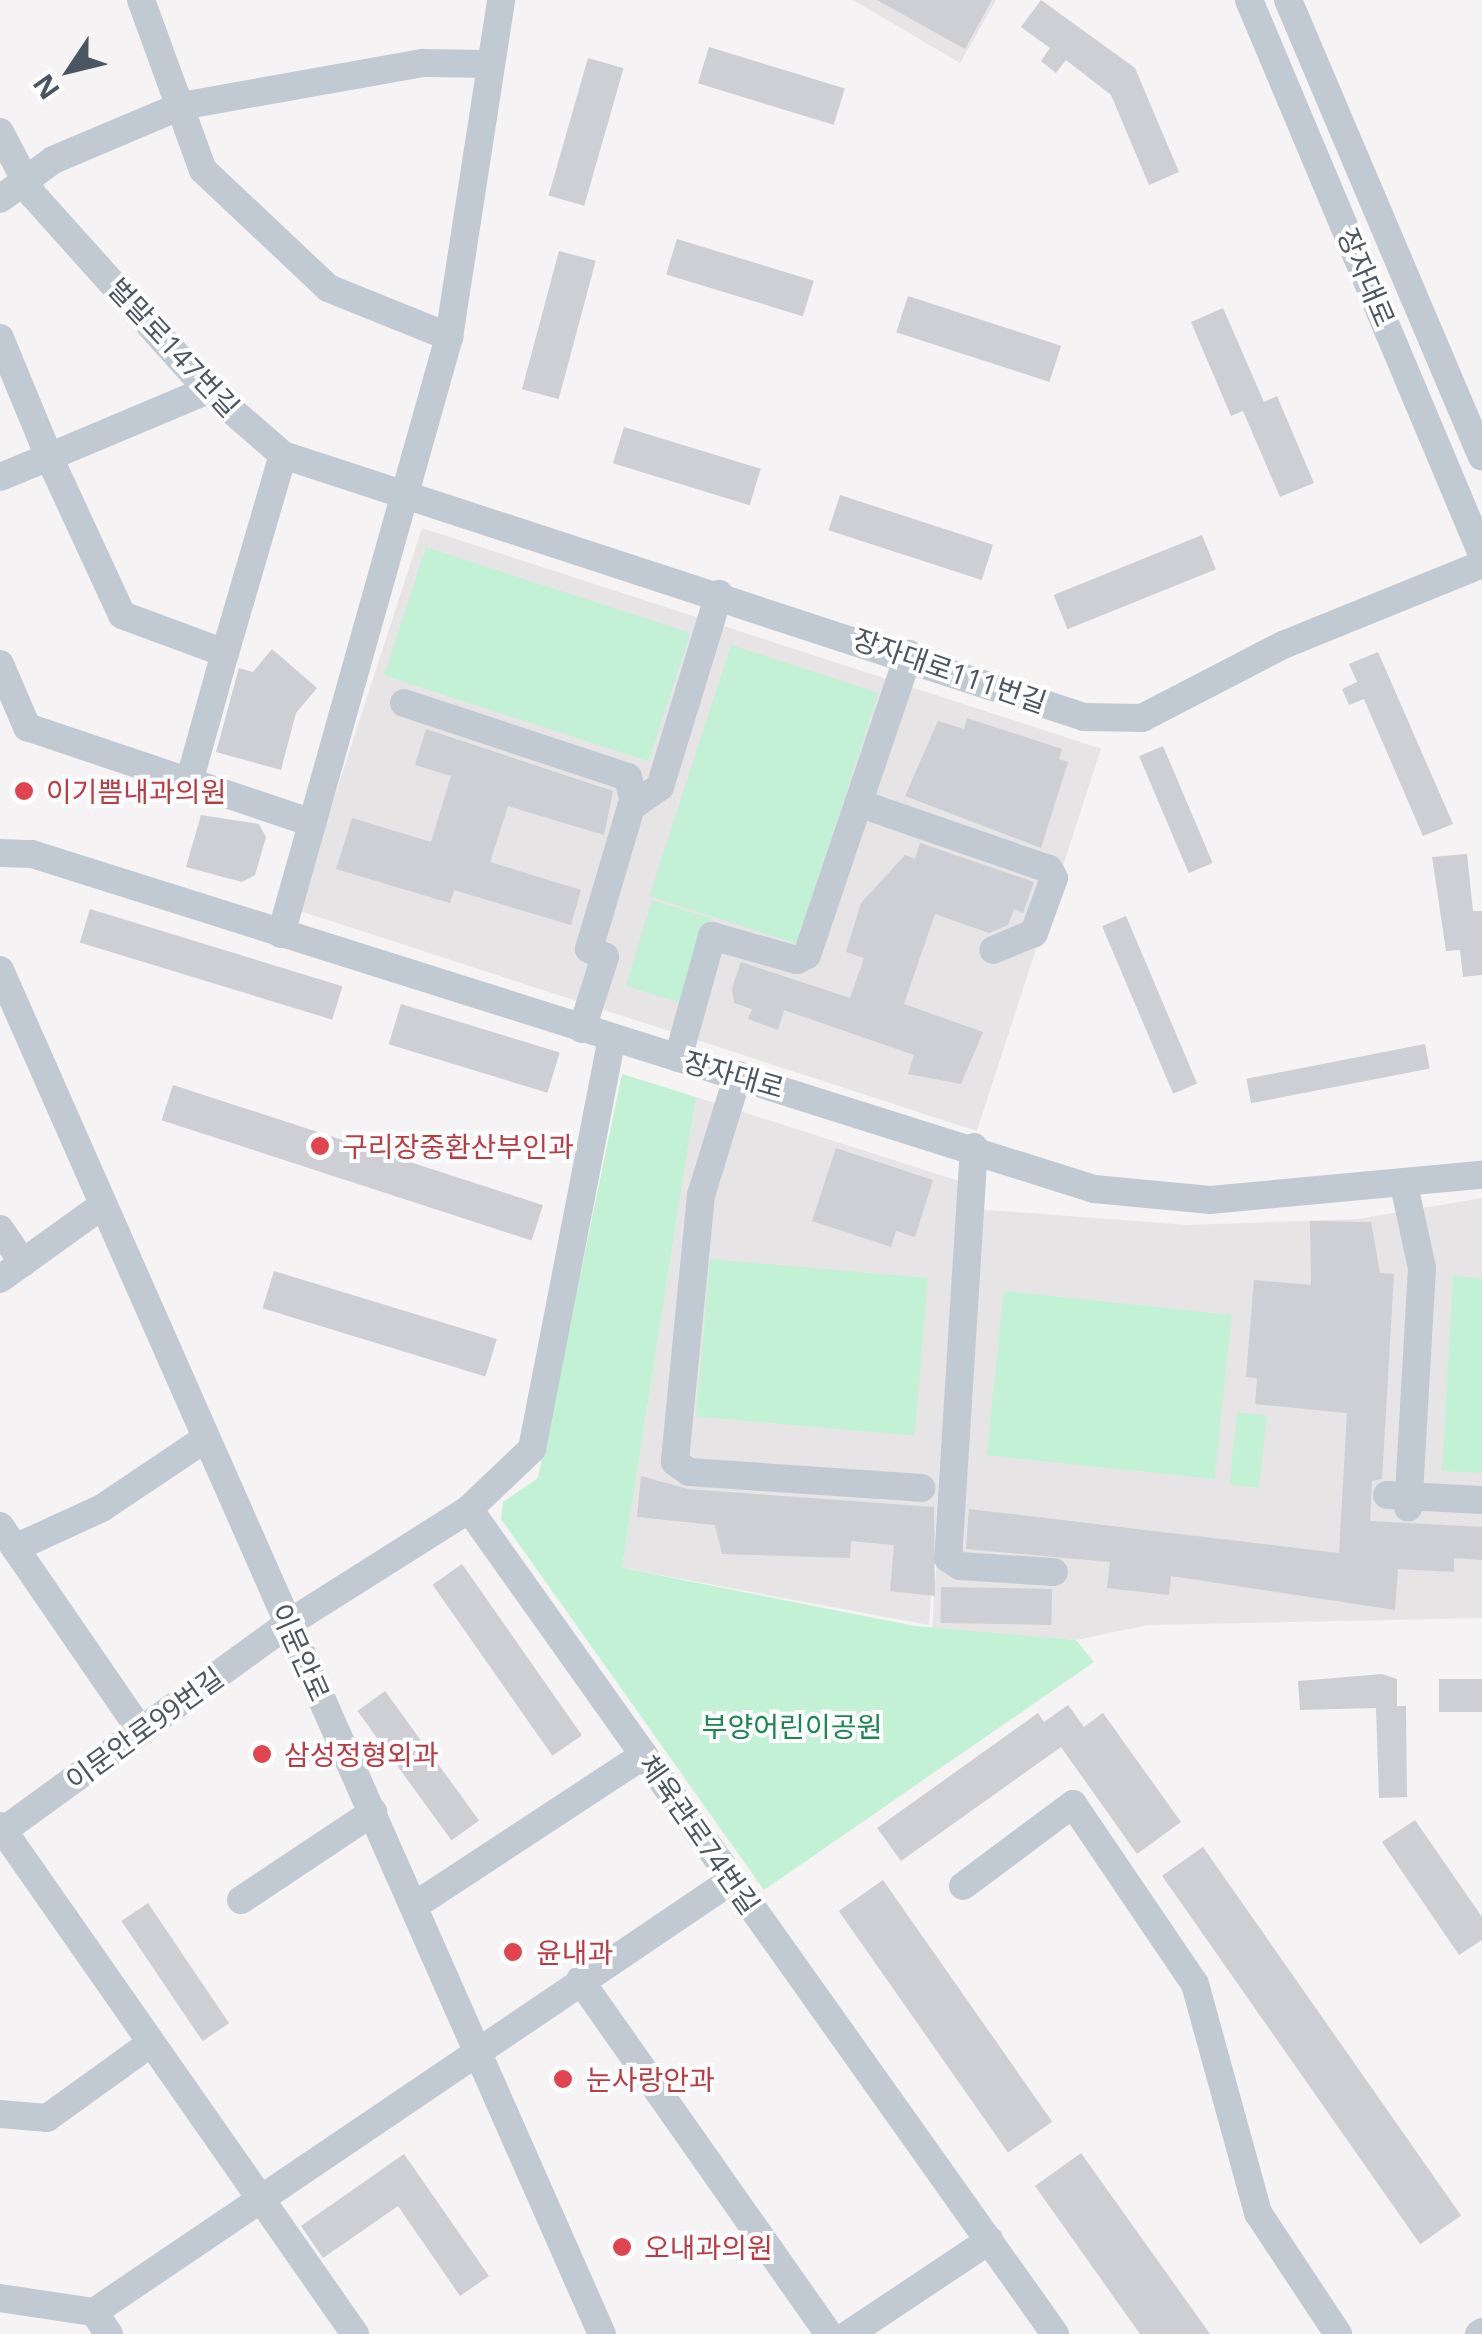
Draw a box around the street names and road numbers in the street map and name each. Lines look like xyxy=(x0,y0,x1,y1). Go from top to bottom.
street label: 장자대로 xyxy=(1331,223,1403,331)
street label: 벌말로147번길 xyxy=(101,271,247,423)
street label: 장자대로111번길 xyxy=(849,621,1051,719)
street label: 장자대로 xyxy=(680,1044,788,1104)
street label: 이문안로 xyxy=(265,1598,337,1706)
street label: 이문안로99번길 xyxy=(59,1660,229,1796)
street label: 체육관로74번길 xyxy=(633,1748,767,1920)

